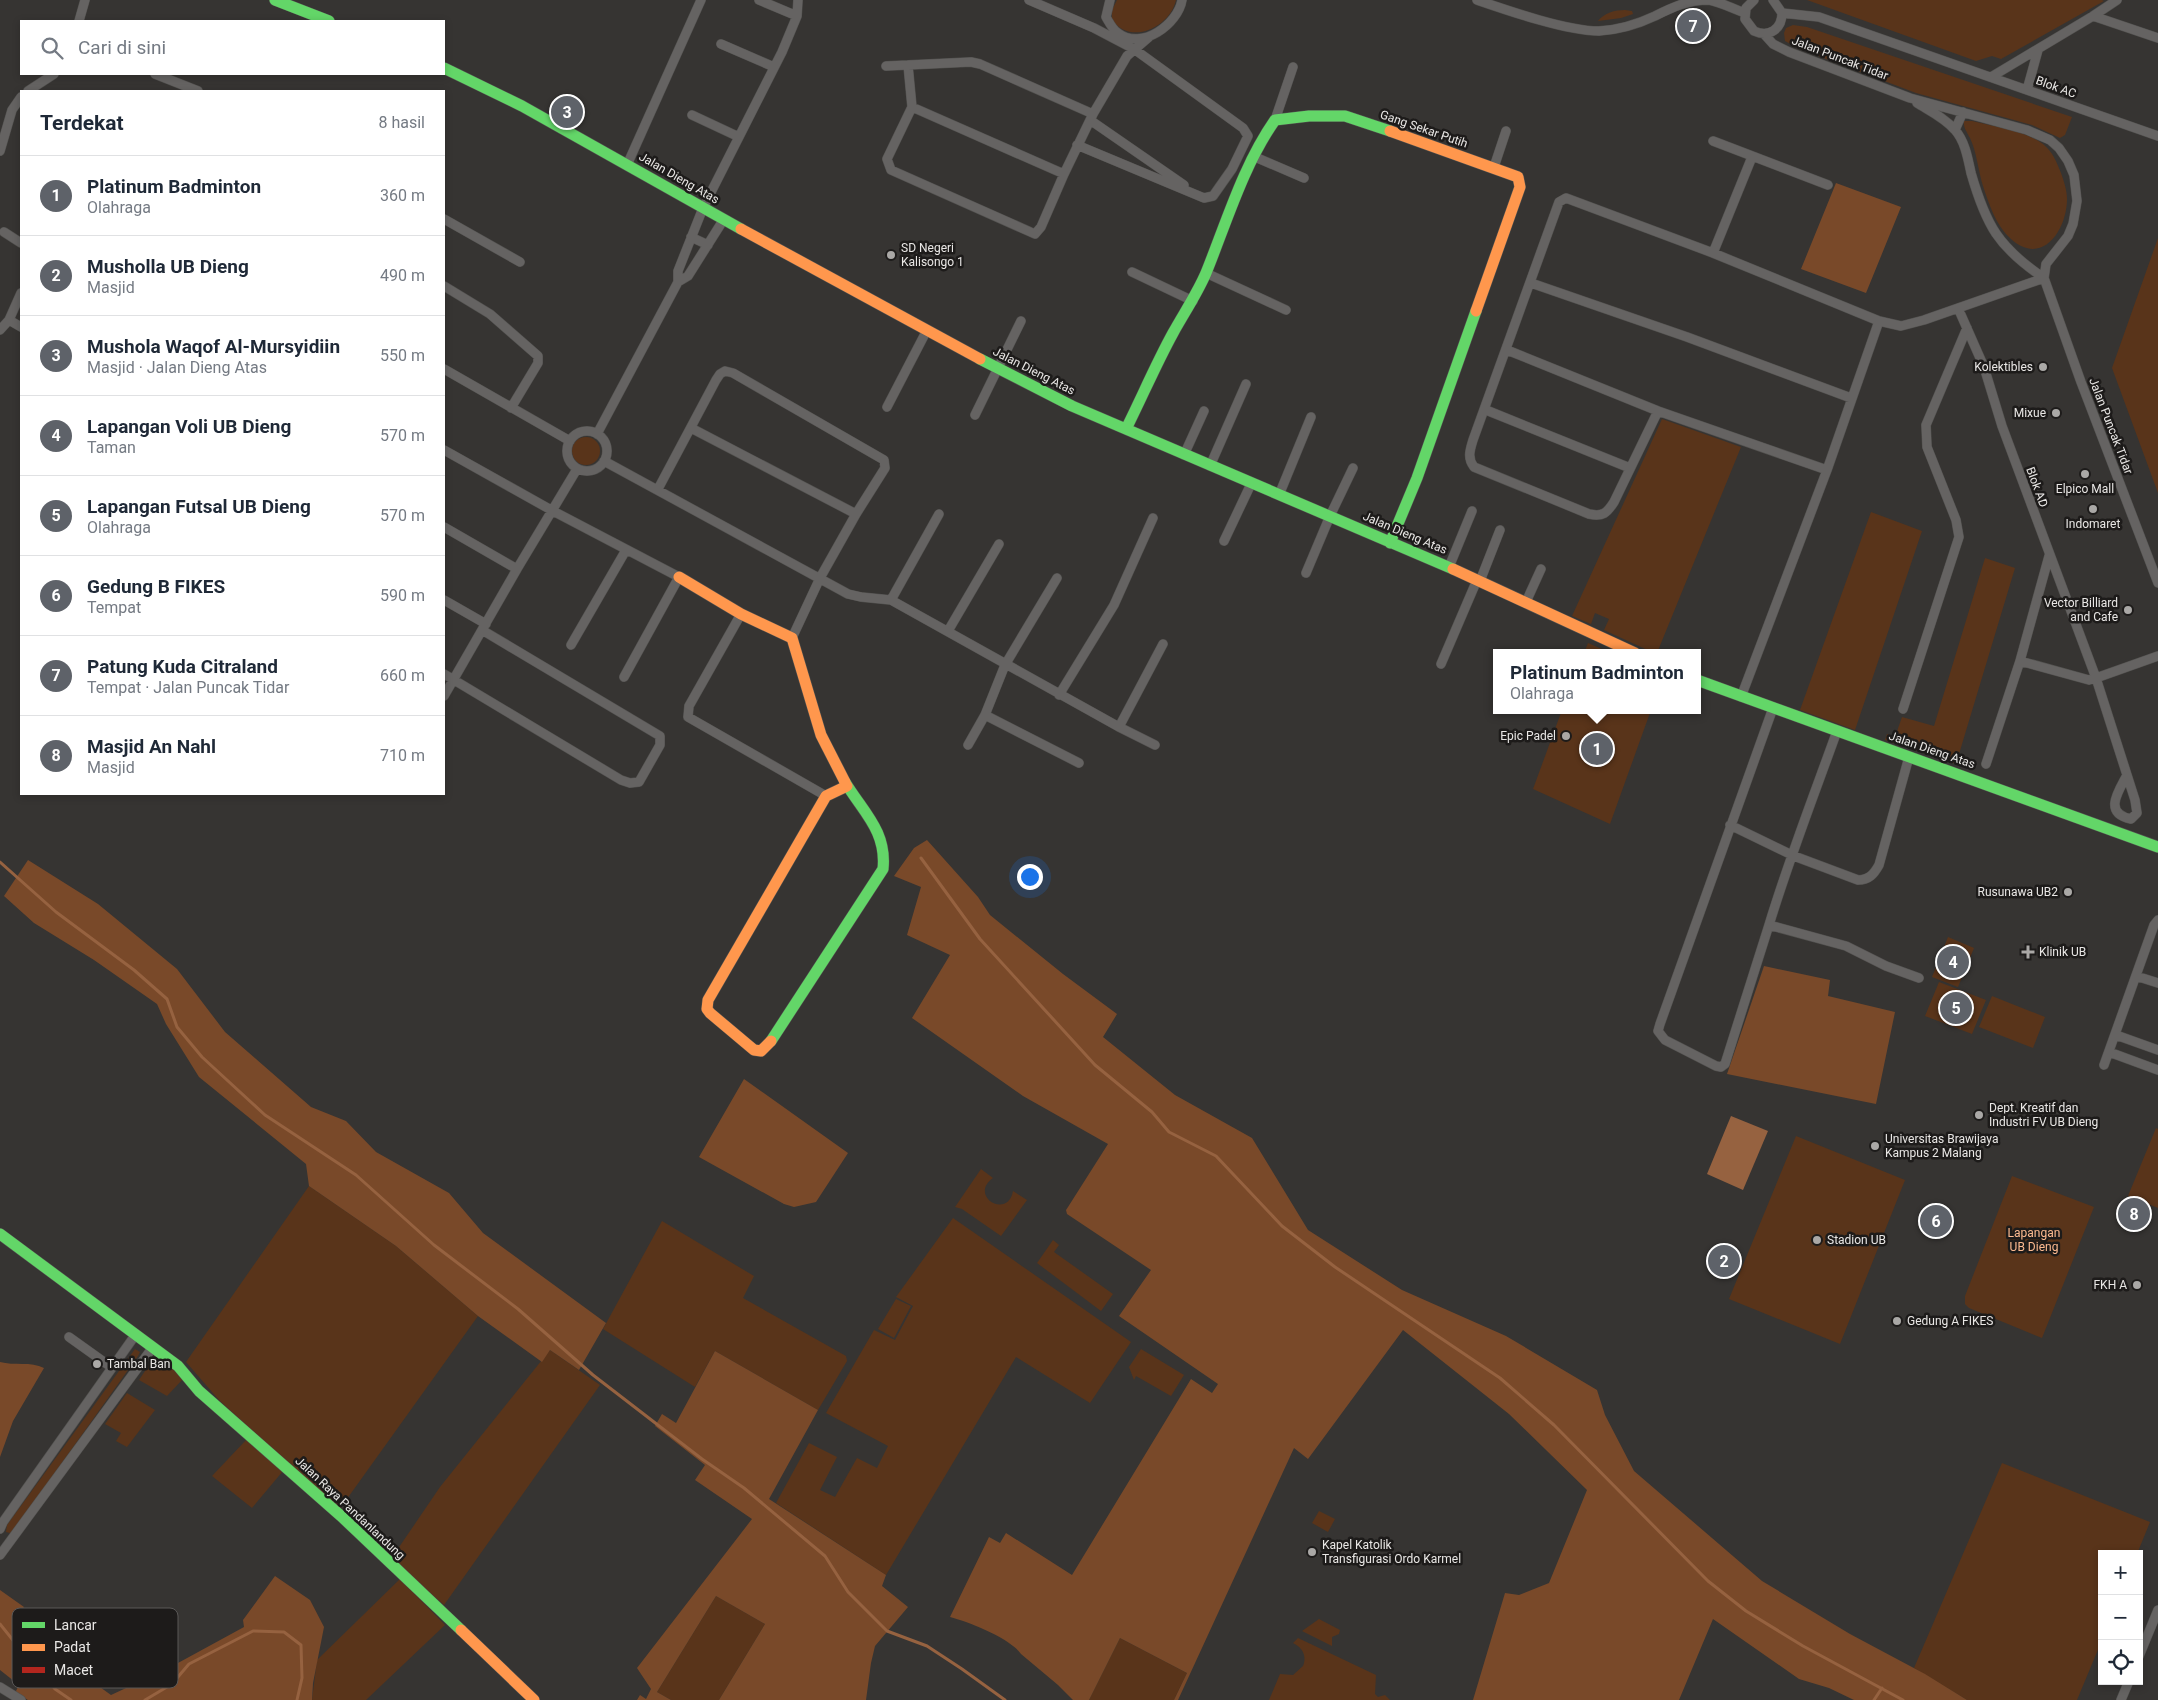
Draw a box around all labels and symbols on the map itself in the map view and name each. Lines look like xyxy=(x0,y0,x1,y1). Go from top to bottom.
pin: 7 xyxy=(1677,7,1709,45)
street label: Jalan Puncak Tidar xyxy=(1790,33,1890,83)
street label: Blok AC xyxy=(2034,73,2078,101)
pin: 3 xyxy=(551,93,583,131)
street label: Gang Sekar Putih xyxy=(1378,107,1470,151)
street label: Jalan Dieng Atas xyxy=(636,149,722,207)
place label: SD Negeri Kalisongo 1 xyxy=(901,241,964,269)
marker: SD Negeri Kalisongo 1 xyxy=(885,249,897,261)
street label: Jalan Dieng Atas xyxy=(991,344,1077,398)
place label: Kolektibles xyxy=(1974,360,2033,374)
marker: Kolektibles xyxy=(2037,361,2049,373)
street label: Jalan Puncak Tidar xyxy=(2086,376,2136,476)
place label: Mixue xyxy=(2014,406,2046,420)
marker: Mixue xyxy=(2050,407,2062,419)
street label: Blok AD xyxy=(2023,465,2051,509)
marker: Elpico Mall xyxy=(2079,468,2091,480)
place label: Elpico Mall xyxy=(2056,482,2114,496)
marker: Indomaret xyxy=(2087,503,2099,515)
street label: Jalan Dieng Atas xyxy=(1361,509,1449,557)
place label: Indomaret xyxy=(2066,517,2120,531)
place label: Vector Billiard and Cafe xyxy=(2044,596,2118,624)
marker: Vector Billiard and Cafe xyxy=(2122,604,2134,616)
place label: Epic Padel xyxy=(1500,729,1556,743)
street label: Jalan Dieng Atas xyxy=(1887,729,1977,771)
marker: Epic Padel xyxy=(1560,730,1572,742)
pin: 1 xyxy=(1581,730,1613,768)
your location xyxy=(1017,864,1043,890)
place label: Rusunawa UB2 xyxy=(1978,885,2058,899)
marker: Rusunawa UB2 xyxy=(2062,886,2074,898)
pin: 4 xyxy=(1937,943,1969,981)
marker: Klinik UB xyxy=(2021,945,2035,959)
place label: Klinik UB xyxy=(2039,945,2086,959)
pin: 5 xyxy=(1940,989,1972,1027)
place label: Dept. Kreatif dan Industri FV UB Dieng xyxy=(1989,1101,2098,1129)
marker: Dept. Kreatif dan Industri FV UB Dieng xyxy=(1973,1109,1985,1121)
place label: Universitas Brawijaya Kampus 2 Malang xyxy=(1885,1132,1998,1160)
marker: Universitas Brawijaya Kampus 2 Malang xyxy=(1869,1140,1881,1152)
pin: 8 xyxy=(2118,1195,2150,1233)
pin: 6 xyxy=(1920,1202,1952,1240)
park label: Lapangan UB Dieng xyxy=(2008,1226,2060,1254)
place label: Stadion UB xyxy=(1827,1233,1886,1247)
marker: Stadion UB xyxy=(1811,1234,1823,1246)
pin: 2 xyxy=(1708,1242,1740,1280)
place label: FKH A xyxy=(2093,1278,2127,1292)
marker: FKH A xyxy=(2131,1279,2143,1291)
place label: Gedung A FIKES xyxy=(1907,1314,1993,1328)
marker: Gedung A FIKES xyxy=(1891,1315,1903,1327)
place label: Tambal Ban xyxy=(107,1357,170,1371)
marker: Tambal Ban xyxy=(91,1358,103,1370)
street label: Jalan Raya Pandanlandung xyxy=(292,1454,408,1562)
place label: Kapel Katolik Transfigurasi Ordo Karmel xyxy=(1322,1538,1461,1566)
marker: Kapel Katolik Transfigurasi Ordo Karmel xyxy=(1306,1546,1318,1558)
legend xyxy=(12,1608,178,1688)
text: Lancar xyxy=(54,1617,97,1633)
text: Padat xyxy=(54,1639,91,1655)
text: Macet xyxy=(54,1662,94,1678)

